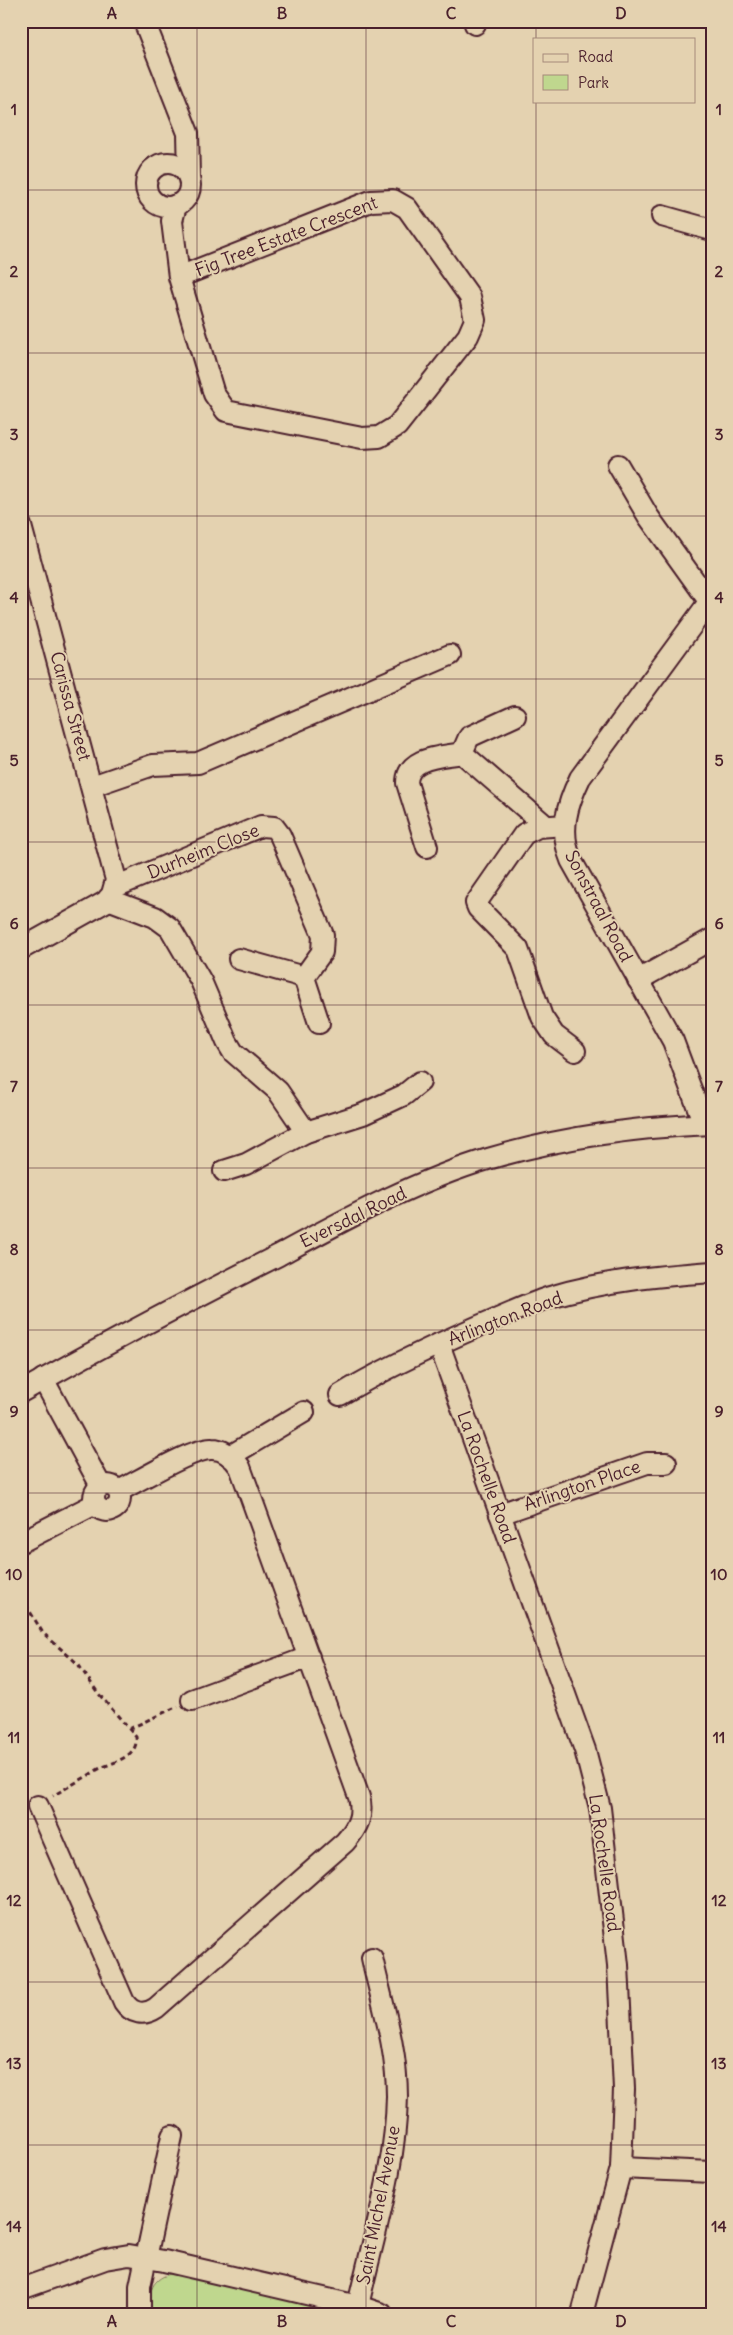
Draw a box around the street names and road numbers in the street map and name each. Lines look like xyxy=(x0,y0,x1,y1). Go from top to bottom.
street label: Fig Tree Estate Crescent xyxy=(192,191,380,281)
street label: Carissa Street xyxy=(45,649,97,763)
street label: Durheim Close xyxy=(144,818,262,884)
street label: Sonstraal Road xyxy=(560,846,638,966)
street label: Eversdal Road xyxy=(296,1181,410,1253)
street label: Arlington Road xyxy=(445,1286,566,1350)
street label: La Rochelle Road xyxy=(452,1408,522,1547)
street label: Arlington Place xyxy=(521,1454,643,1516)
street label: La Rochelle Road xyxy=(584,1792,626,1934)
street label: Saint Michel Avenue xyxy=(351,2124,405,2286)

